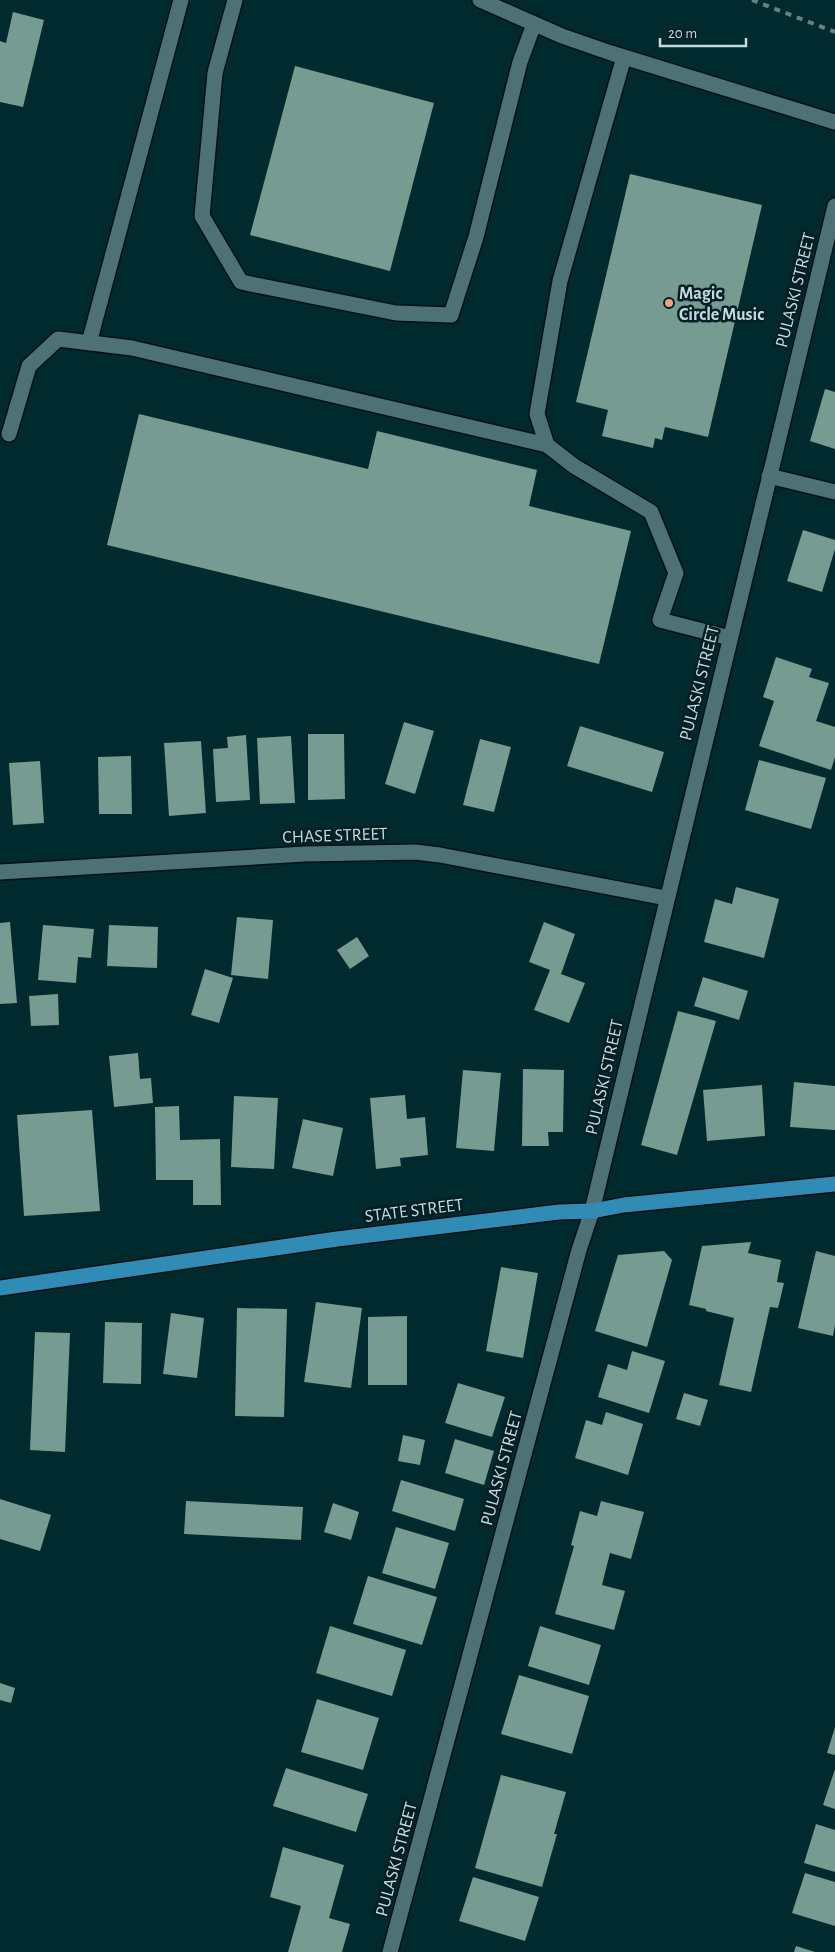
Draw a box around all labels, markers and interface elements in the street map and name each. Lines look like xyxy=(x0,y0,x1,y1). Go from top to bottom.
scale bar xyxy=(660,15,746,47)
text: 20 m xyxy=(668,26,697,41)
street label: PULASKI STREET xyxy=(773,231,819,350)
place label: Magic Circle Music xyxy=(679,285,764,324)
marker: Magic Circle Music xyxy=(663,297,675,309)
street label: PULASKI STREET xyxy=(677,624,723,743)
street label: CHASE STREET xyxy=(282,825,388,847)
street label: PULASKI STREET xyxy=(583,1018,627,1137)
street label: STATE STREET xyxy=(364,1196,465,1226)
street label: PULASKI STREET xyxy=(478,1409,526,1528)
street label: PULASKI STREET xyxy=(373,1800,421,1919)

